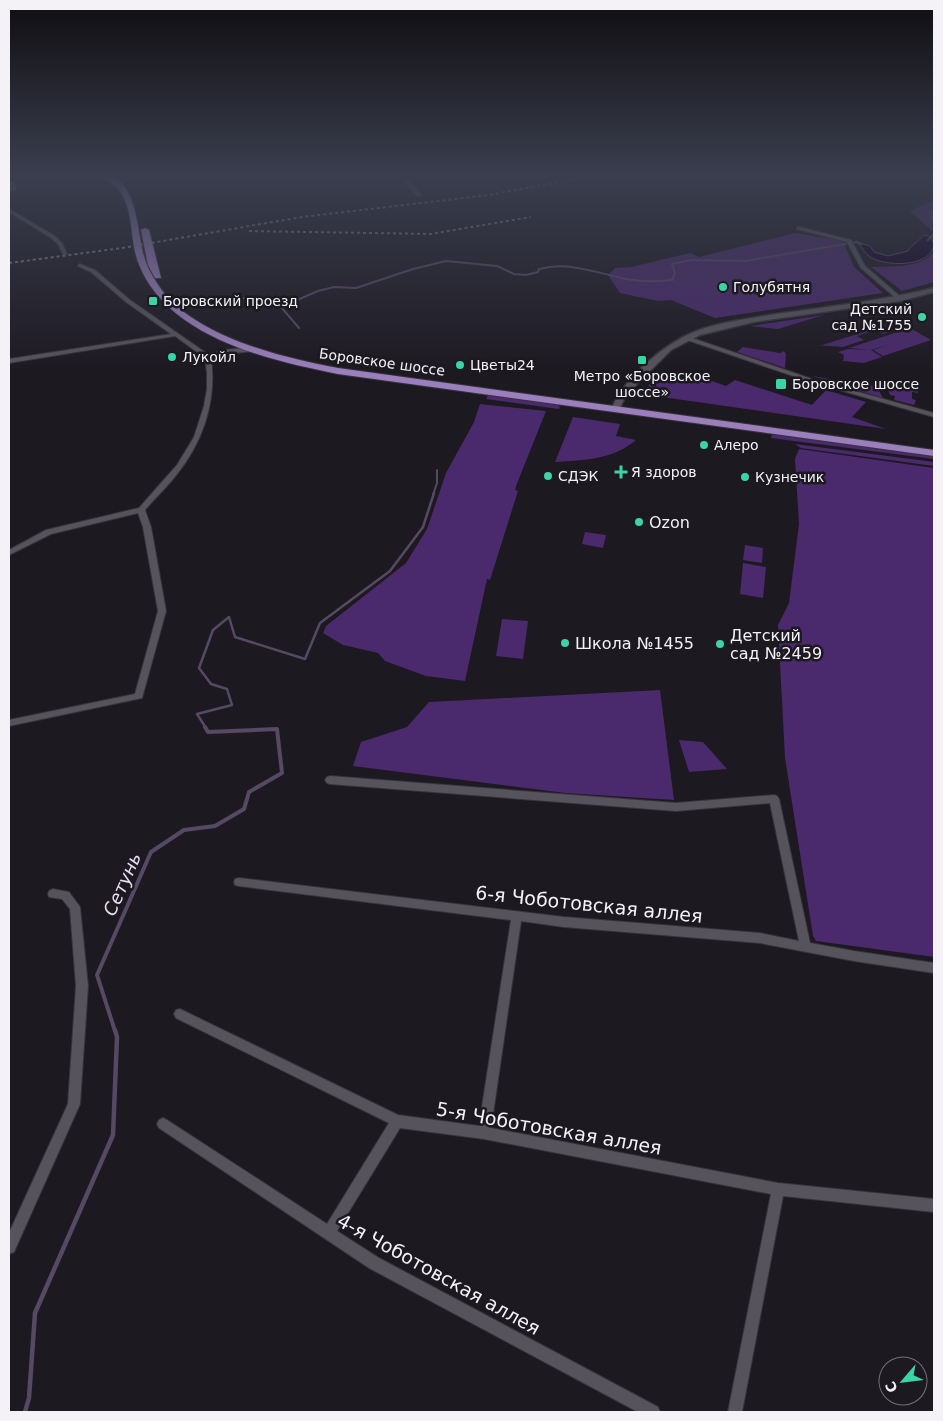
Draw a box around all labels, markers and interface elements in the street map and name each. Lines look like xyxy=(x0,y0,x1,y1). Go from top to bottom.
place label: Голубятня xyxy=(733,279,810,295)
marker: Голубятня xyxy=(717,281,729,293)
place label: Боровский проезд xyxy=(163,293,298,309)
marker: Боровский проезд xyxy=(147,295,159,307)
place label: Детский сад №1755 xyxy=(831,301,912,333)
marker: Детский сад №1755 xyxy=(916,311,928,323)
street label: Боровское шоссе xyxy=(318,345,446,379)
place label: Лукойл xyxy=(182,349,236,365)
marker: Лукойл xyxy=(166,351,178,363)
marker: Метро «Боровское шоссе» xyxy=(636,354,648,366)
place label: Цветы24 xyxy=(470,357,535,373)
marker: Цветы24 xyxy=(454,359,466,371)
place label: Метро «Боровское шоссе» xyxy=(574,368,710,400)
place label: Боровское шоссе xyxy=(792,376,919,392)
marker: Боровское шоссе xyxy=(774,377,788,391)
place label: Алеро xyxy=(714,437,759,453)
marker: Алеро xyxy=(698,439,710,451)
place label: Я здоров xyxy=(631,464,697,480)
marker: Я здоров xyxy=(615,466,627,478)
place label: СДЭК xyxy=(558,468,598,484)
place label: Кузнечик xyxy=(755,469,824,485)
marker: СДЭК xyxy=(542,470,554,482)
marker: Кузнечик xyxy=(739,471,751,483)
place label: Ozon xyxy=(649,513,690,532)
marker: Ozon xyxy=(633,516,645,528)
place label: Детский сад №2459 xyxy=(730,626,822,663)
place label: Школа №1455 xyxy=(575,634,694,653)
marker: Школа №1455 xyxy=(559,637,571,649)
marker: Детский сад №2459 xyxy=(714,638,726,650)
water label: Сетунь xyxy=(99,849,145,919)
street label: 6-я Чоботовская аллея xyxy=(474,881,704,927)
street label: 5-я Чоботовская аллея xyxy=(435,1097,663,1159)
street label: 4-я Чоботовская аллея xyxy=(334,1209,544,1339)
north arrow xyxy=(878,1356,928,1406)
text: С xyxy=(882,1379,901,1395)

